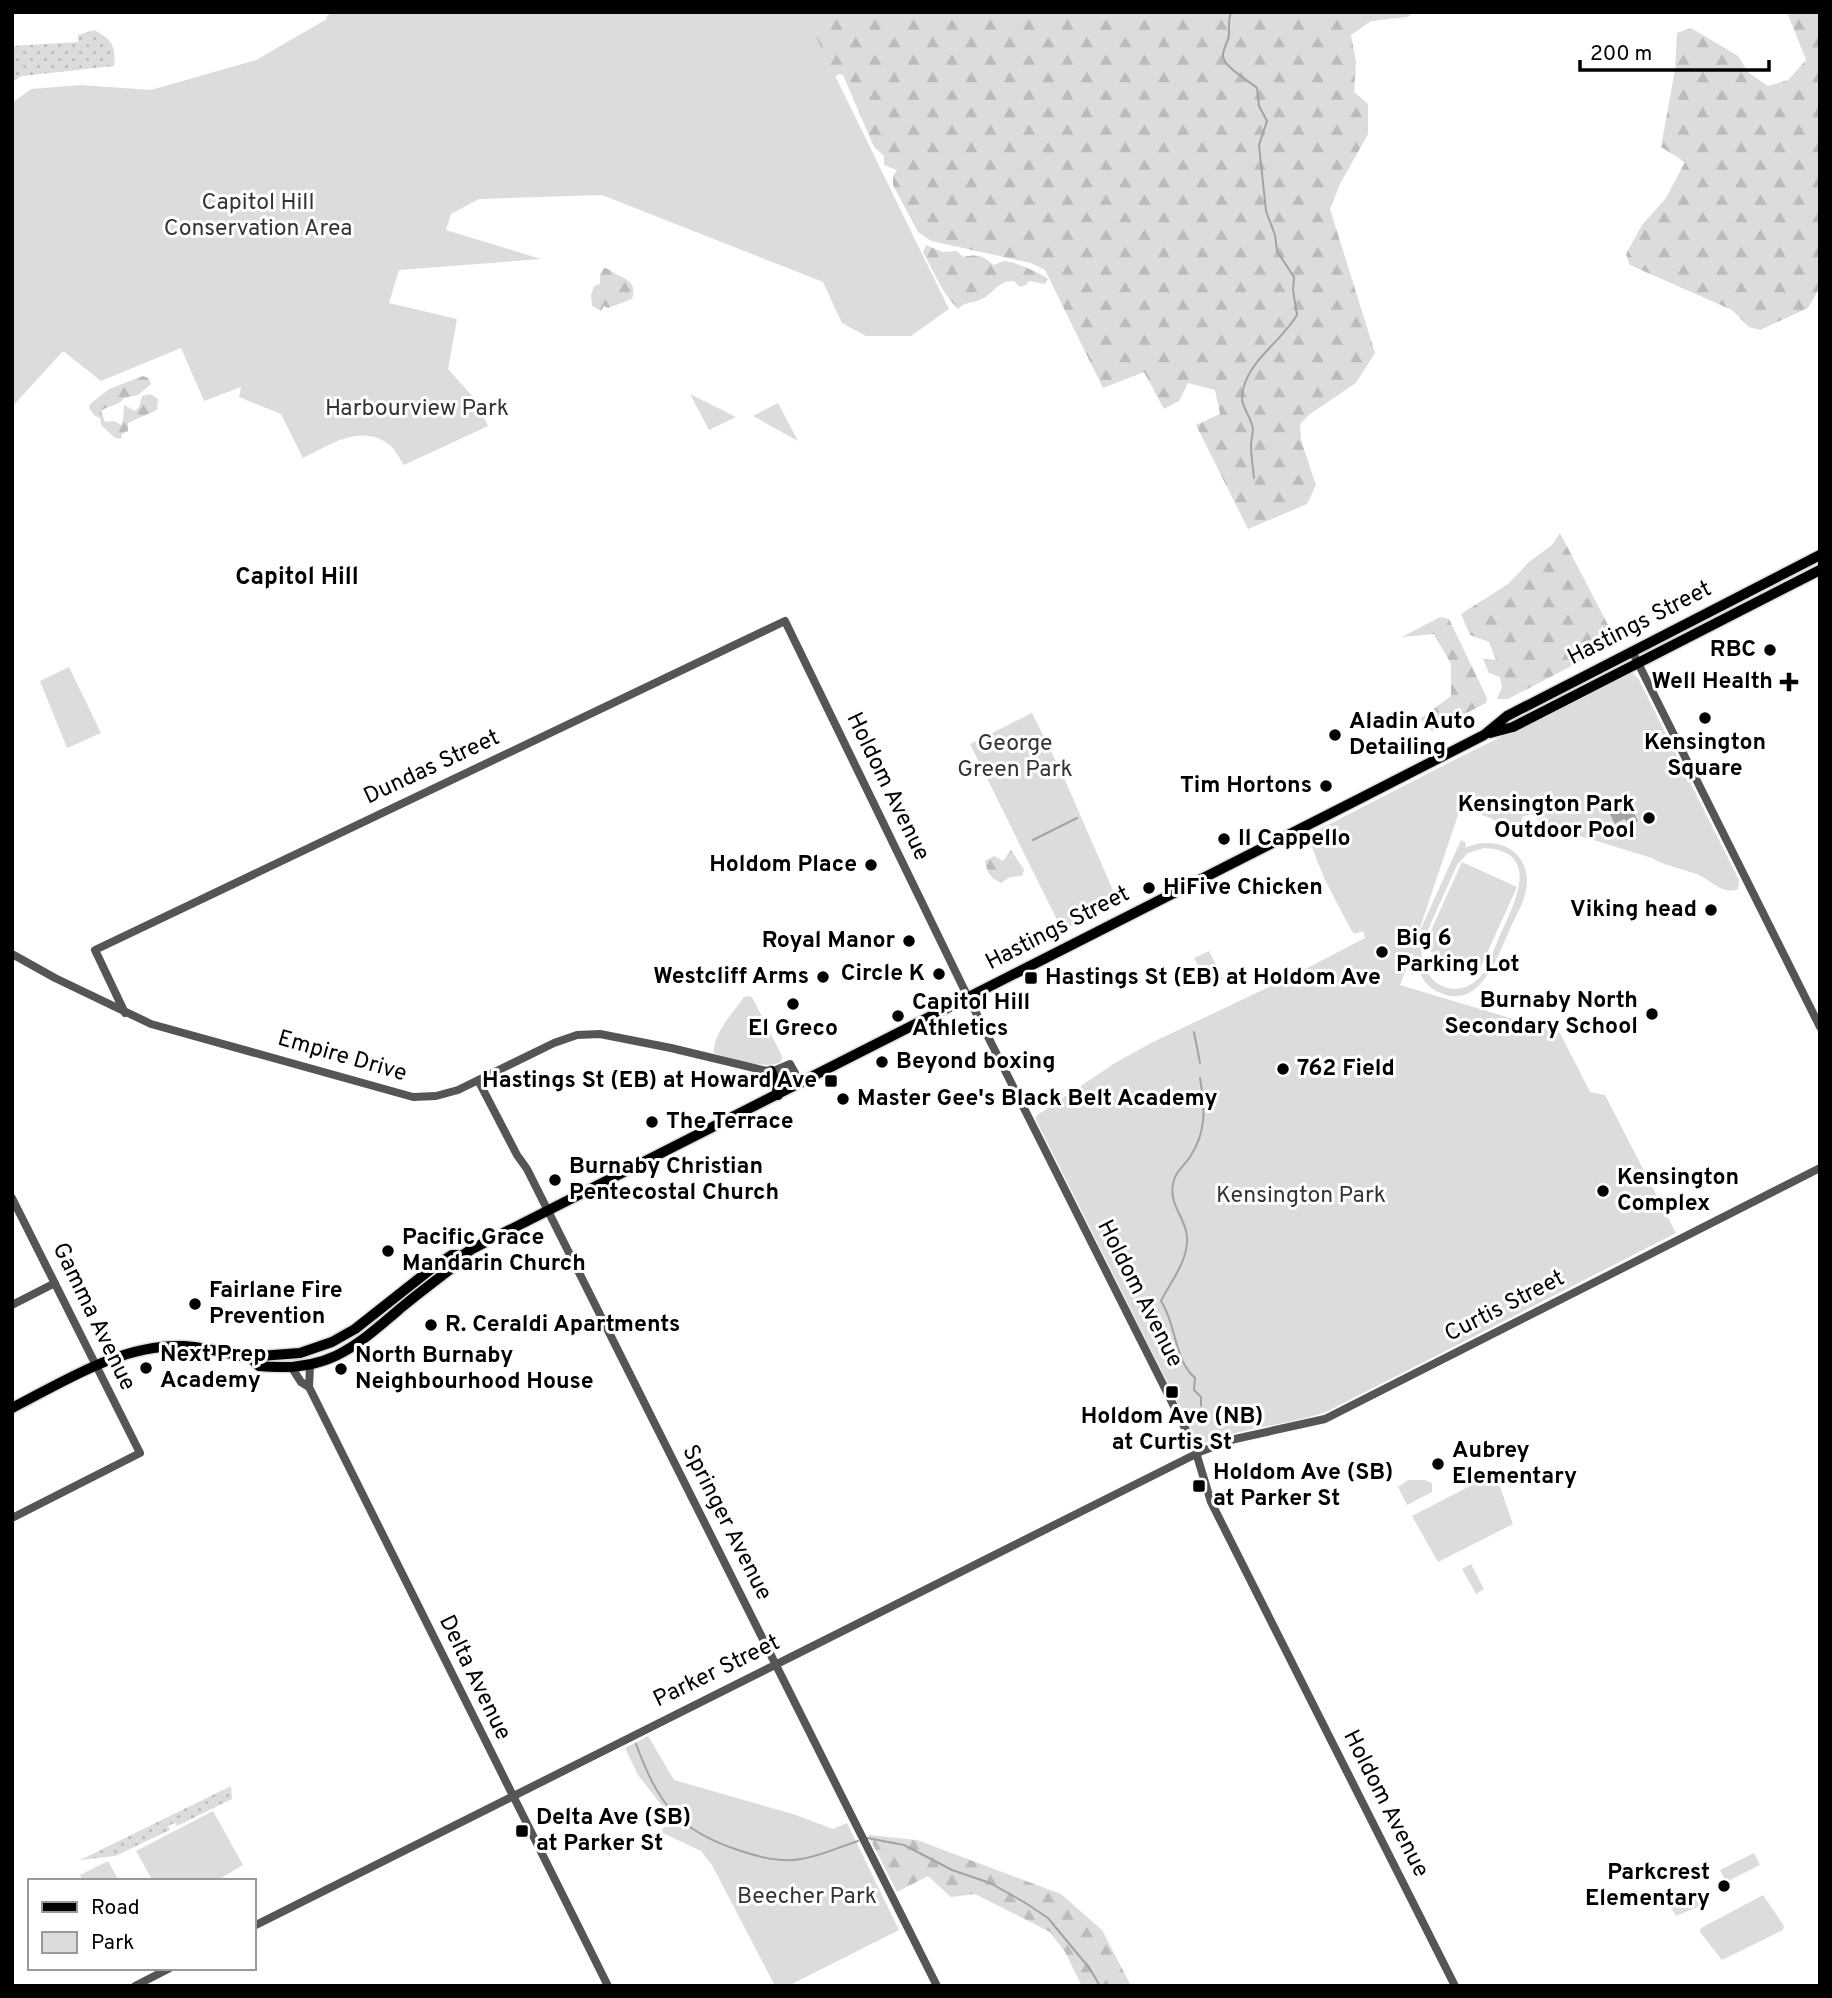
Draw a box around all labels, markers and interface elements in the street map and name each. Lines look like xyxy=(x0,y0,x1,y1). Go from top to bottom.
scale bar xyxy=(1580,28,1769,72)
text: 200 m xyxy=(1590,41,1652,68)
park label: Capitol Hill Conservation Area xyxy=(164,189,352,244)
park label: Harbourview Park xyxy=(325,395,509,424)
district label: Capitol Hill xyxy=(235,563,359,593)
street label: Hastings Street xyxy=(1563,575,1717,673)
place label: RBC xyxy=(1710,636,1756,665)
marker: RBC xyxy=(1762,642,1778,658)
place label: Well Health xyxy=(1652,668,1773,697)
marker: Well Health xyxy=(1779,672,1799,692)
street label: Holdom Avenue xyxy=(839,708,935,866)
place label: Aladin Auto Detailing xyxy=(1349,708,1475,763)
marker: Kensington Square xyxy=(1697,710,1713,726)
street label: Dundas Street xyxy=(359,724,505,812)
marker: Aladin Auto Detailing xyxy=(1327,727,1343,743)
place label: Kensington Square xyxy=(1644,729,1766,784)
park label: George Green Park xyxy=(957,730,1073,785)
place label: Tim Hortons xyxy=(1180,772,1312,801)
marker: Tim Hortons xyxy=(1318,778,1334,794)
place label: Kensington Park Outdoor Pool xyxy=(1458,791,1635,846)
marker: Kensington Park Outdoor Pool xyxy=(1641,810,1657,826)
place label: Il Cappello xyxy=(1238,825,1351,854)
marker: Il Cappello xyxy=(1216,831,1232,847)
place label: Holdom Place xyxy=(709,851,857,880)
marker: Holdom Place xyxy=(863,857,879,873)
place label: HiFive Chicken xyxy=(1163,874,1323,903)
street label: Hastings Street xyxy=(981,880,1135,978)
marker: HiFive Chicken xyxy=(1141,880,1157,896)
place label: Viking head xyxy=(1570,896,1697,925)
marker: Viking head xyxy=(1703,902,1719,918)
place label: Big 6 Parking Lot xyxy=(1396,925,1520,980)
place label: Royal Manor xyxy=(762,927,895,956)
marker: Royal Manor xyxy=(901,933,917,949)
marker: Big 6 Parking Lot xyxy=(1374,944,1390,960)
place label: Circle K xyxy=(841,960,925,989)
place label: Westcliff Arms xyxy=(653,963,809,992)
place label: Hastings St (EB) at Holdom Ave xyxy=(1045,964,1381,993)
marker: Circle K xyxy=(931,966,947,982)
marker: Westcliff Arms xyxy=(815,969,831,985)
marker: Hastings St (EB) at Holdom Ave xyxy=(1023,970,1039,986)
place label: Burnaby North Secondary School xyxy=(1445,987,1638,1042)
place label: Capitol Hill Athletics xyxy=(912,989,1030,1044)
marker: El Greco xyxy=(785,996,801,1012)
marker: Burnaby North Secondary School xyxy=(1644,1006,1660,1022)
marker: Capitol Hill Athletics xyxy=(890,1008,906,1024)
place label: El Greco xyxy=(748,1015,838,1044)
street label: Empire Drive xyxy=(274,1025,410,1089)
place label: Beyond boxing xyxy=(896,1048,1055,1077)
marker: Beyond boxing xyxy=(874,1054,890,1070)
place label: 762 Field xyxy=(1297,1055,1395,1084)
marker: 762 Field xyxy=(1275,1061,1291,1077)
place label: Hastings St (EB) at Howard Ave xyxy=(482,1067,817,1096)
marker: Hastings St (EB) at Howard Ave xyxy=(823,1073,839,1089)
place label: Master Gee's Black Belt Academy xyxy=(857,1085,1218,1114)
marker: Master Gee's Black Belt Academy xyxy=(835,1091,851,1107)
place label: The Terrace xyxy=(666,1108,794,1137)
marker: The Terrace xyxy=(644,1114,660,1130)
place label: Burnaby Christian Pentecostal Church xyxy=(569,1153,779,1208)
place label: Kensington Complex xyxy=(1617,1164,1739,1219)
marker: Burnaby Christian Pentecostal Church xyxy=(547,1172,563,1188)
park label: Kensington Park xyxy=(1216,1182,1386,1211)
marker: Kensington Complex xyxy=(1595,1183,1611,1199)
street label: Holdom Avenue xyxy=(1089,1215,1189,1373)
place label: Pacific Grace Mandarin Church xyxy=(402,1224,586,1279)
street label: Gamma Avenue xyxy=(45,1238,141,1396)
marker: Pacific Grace Mandarin Church xyxy=(380,1243,396,1259)
street label: Curtis Street xyxy=(1440,1264,1570,1350)
place label: Fairlane Fire Prevention xyxy=(209,1277,342,1332)
marker: Fairlane Fire Prevention xyxy=(187,1296,203,1312)
place label: R. Ceraldi Apartments xyxy=(445,1311,680,1340)
marker: R. Ceraldi Apartments xyxy=(423,1317,439,1333)
place label: Next Prep Academy xyxy=(160,1341,267,1396)
place label: North Burnaby Neighbourhood House xyxy=(355,1342,594,1397)
marker: Next Prep Academy xyxy=(138,1360,154,1376)
marker: North Burnaby Neighbourhood House xyxy=(333,1361,349,1377)
marker: Holdom Ave (NB) at Curtis St xyxy=(1164,1384,1180,1400)
place label: Holdom Ave (NB) at Curtis St xyxy=(1081,1403,1263,1458)
place label: Aubrey Elementary xyxy=(1452,1437,1577,1492)
street label: Springer Avenue xyxy=(674,1441,778,1605)
marker: Aubrey Elementary xyxy=(1430,1456,1446,1472)
place label: Holdom Ave (SB) at Parker St xyxy=(1213,1459,1393,1514)
marker: Holdom Ave (SB) at Parker St xyxy=(1191,1478,1207,1494)
street label: Delta Avenue xyxy=(431,1611,517,1745)
street label: Parker Street xyxy=(649,1629,785,1715)
street label: Holdom Avenue xyxy=(1335,1725,1435,1883)
place label: Delta Ave (SB) at Parker St xyxy=(536,1804,691,1859)
marker: Delta Ave (SB) at Parker St xyxy=(514,1823,530,1839)
place label: Parkcrest Elementary xyxy=(1585,1859,1710,1914)
marker: Parkcrest Elementary xyxy=(1716,1878,1732,1894)
legend xyxy=(28,1879,256,1970)
park label: Beecher Park xyxy=(737,1883,877,1912)
text: Road xyxy=(91,1895,140,1922)
text: Park xyxy=(91,1930,134,1957)

